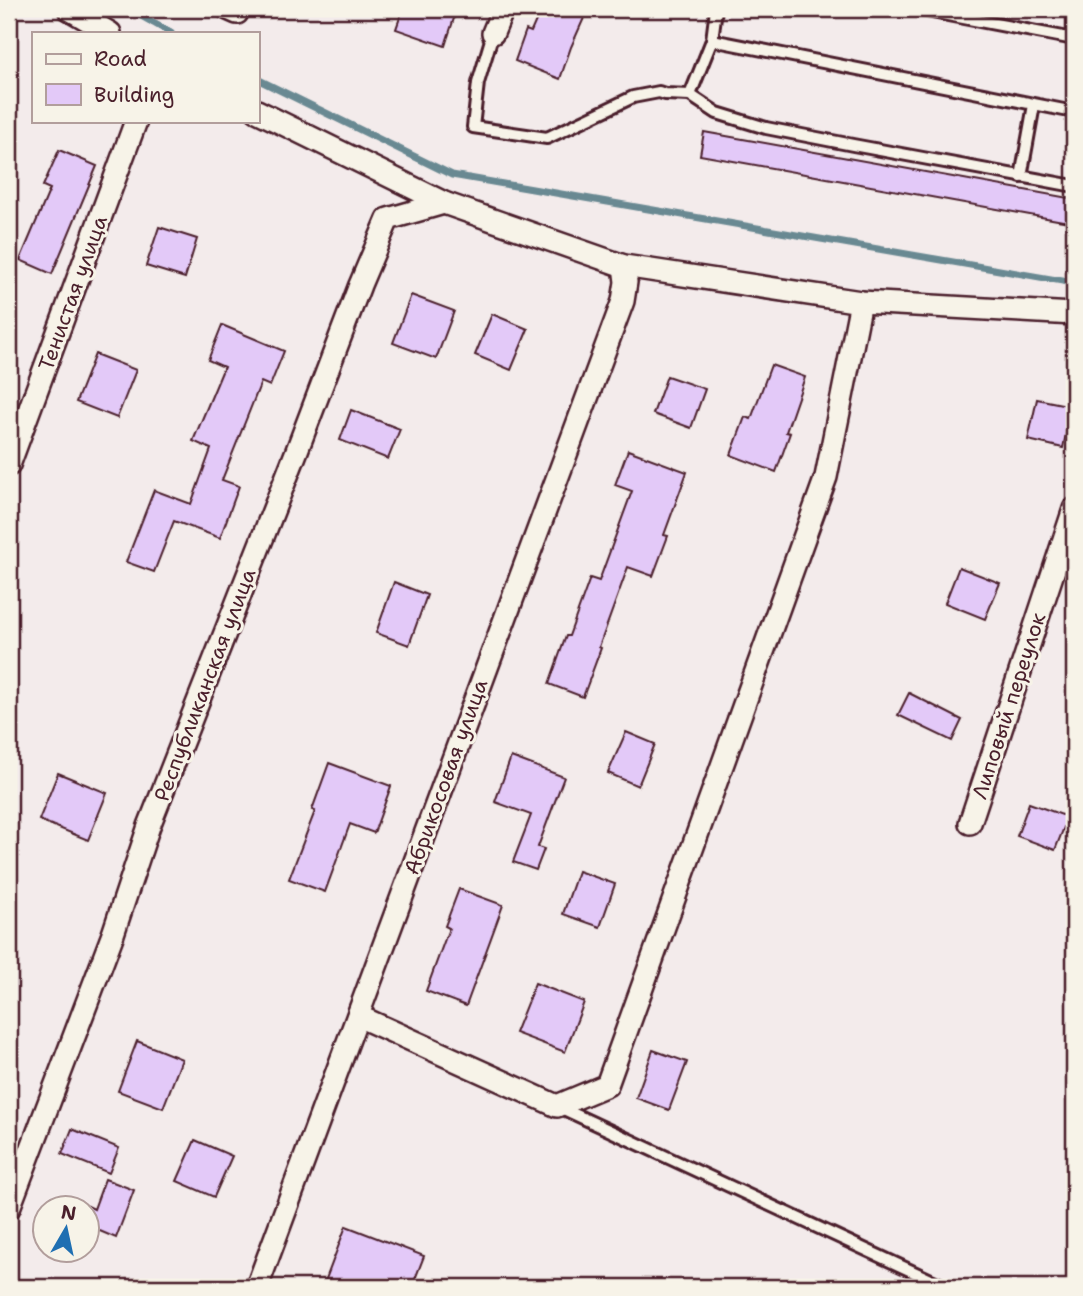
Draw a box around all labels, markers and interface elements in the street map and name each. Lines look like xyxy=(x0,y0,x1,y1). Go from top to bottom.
legend xyxy=(32,32,259,122)
text: Road xyxy=(94,45,147,73)
text: Building xyxy=(94,81,174,109)
street label: Тенистая улица xyxy=(32,212,114,374)
street label: Республиканская улица xyxy=(148,564,262,806)
street label: Липовый переулок xyxy=(966,609,1052,803)
street label: Абрикосовая улица xyxy=(398,675,494,879)
north arrow xyxy=(32,1194,102,1264)
text: N xyxy=(59,1199,78,1226)

